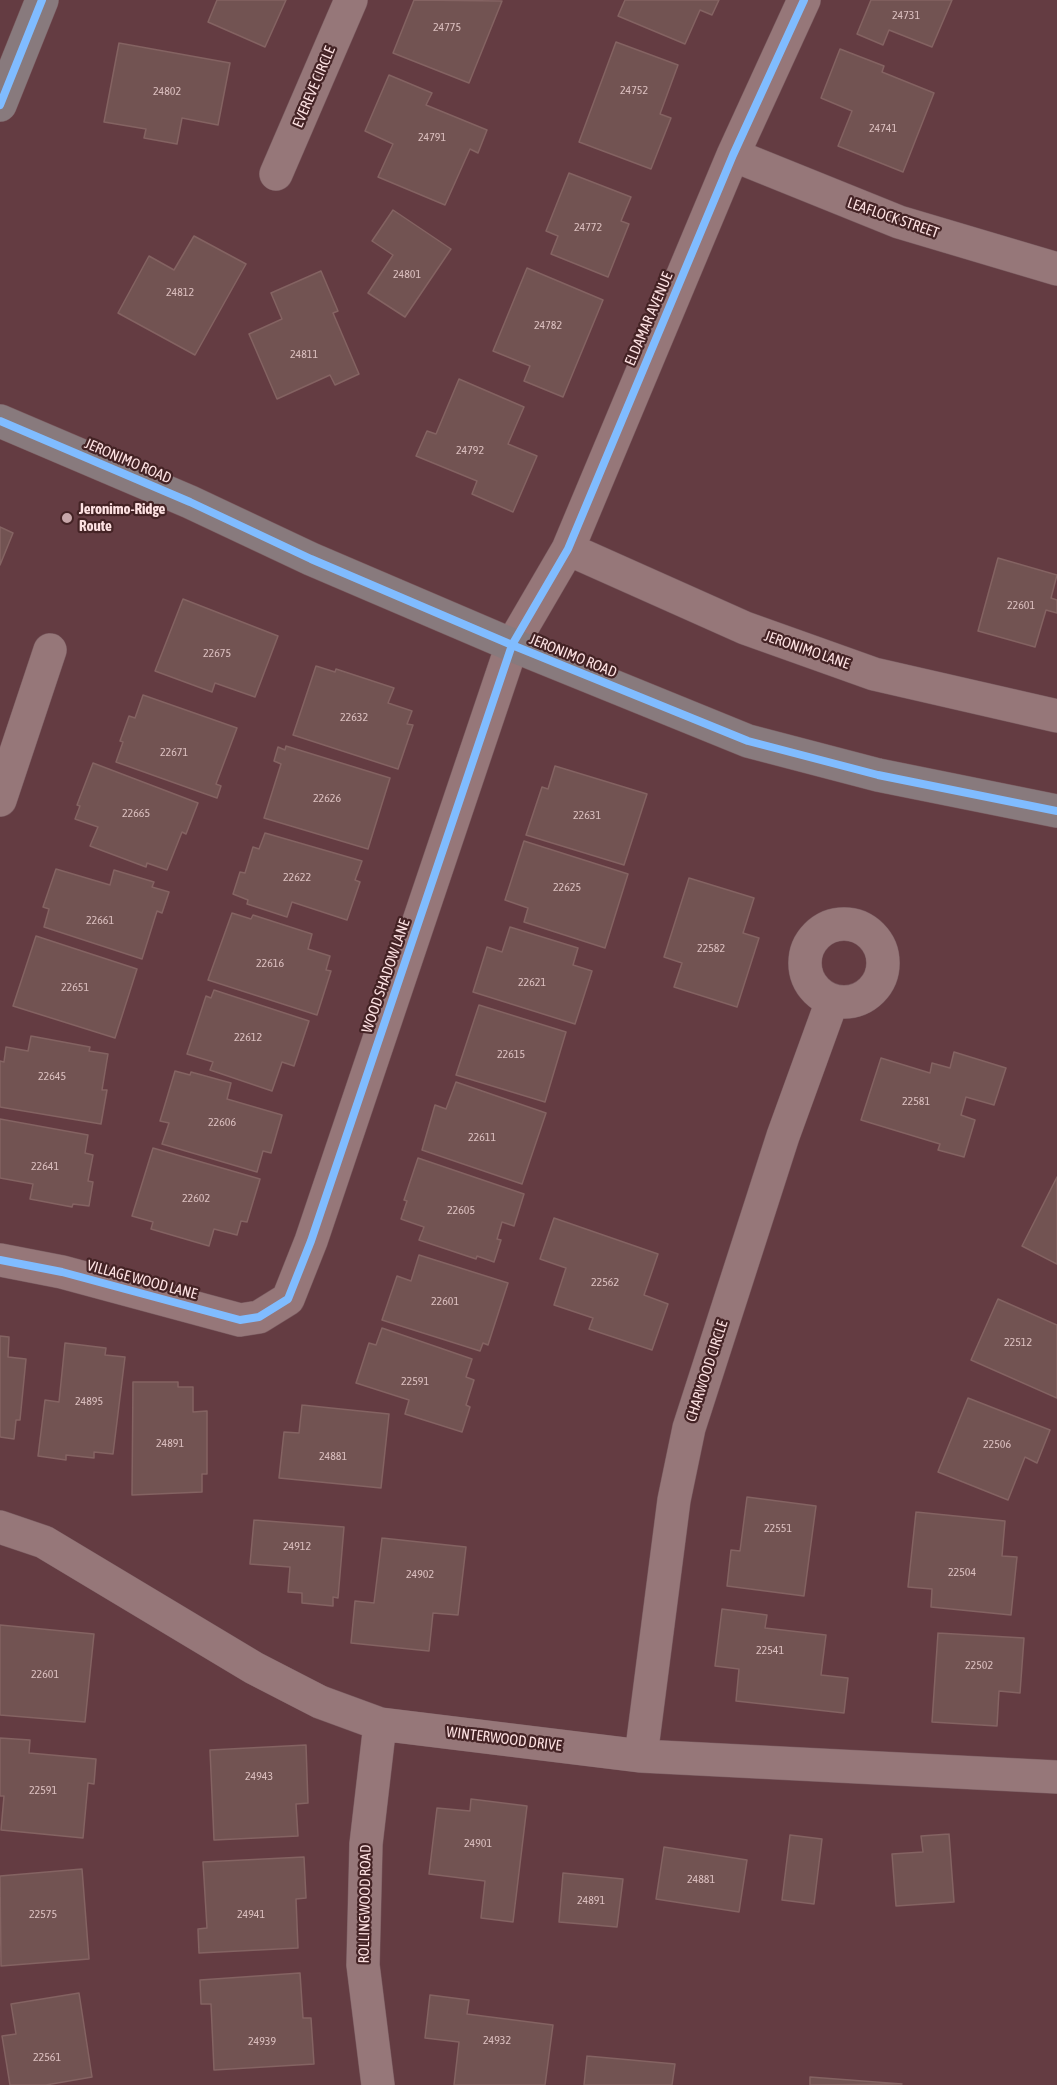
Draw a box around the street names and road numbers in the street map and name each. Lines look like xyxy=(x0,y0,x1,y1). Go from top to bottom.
street label: EVEREVE CIRCLE xyxy=(289,44,339,130)
street label: LEAFLOCK STREET xyxy=(845,194,941,242)
street label: ELDAMAR AVENUE xyxy=(621,270,677,368)
street label: JERONIMO ROAD xyxy=(82,435,174,487)
street label: JERONIMO LANE xyxy=(762,627,852,673)
street label: JERONIMO ROAD xyxy=(527,630,619,682)
street label: WOOD SHADOW LANE xyxy=(358,917,414,1035)
street label: VILLAGE WOOD LANE xyxy=(85,1257,199,1303)
street label: CHARWOOD CIRCLE xyxy=(682,1318,732,1424)
street label: WINTERWOOD DRIVE xyxy=(445,1723,563,1755)
street label: ROLLINGWOOD ROAD xyxy=(355,1844,375,1964)

